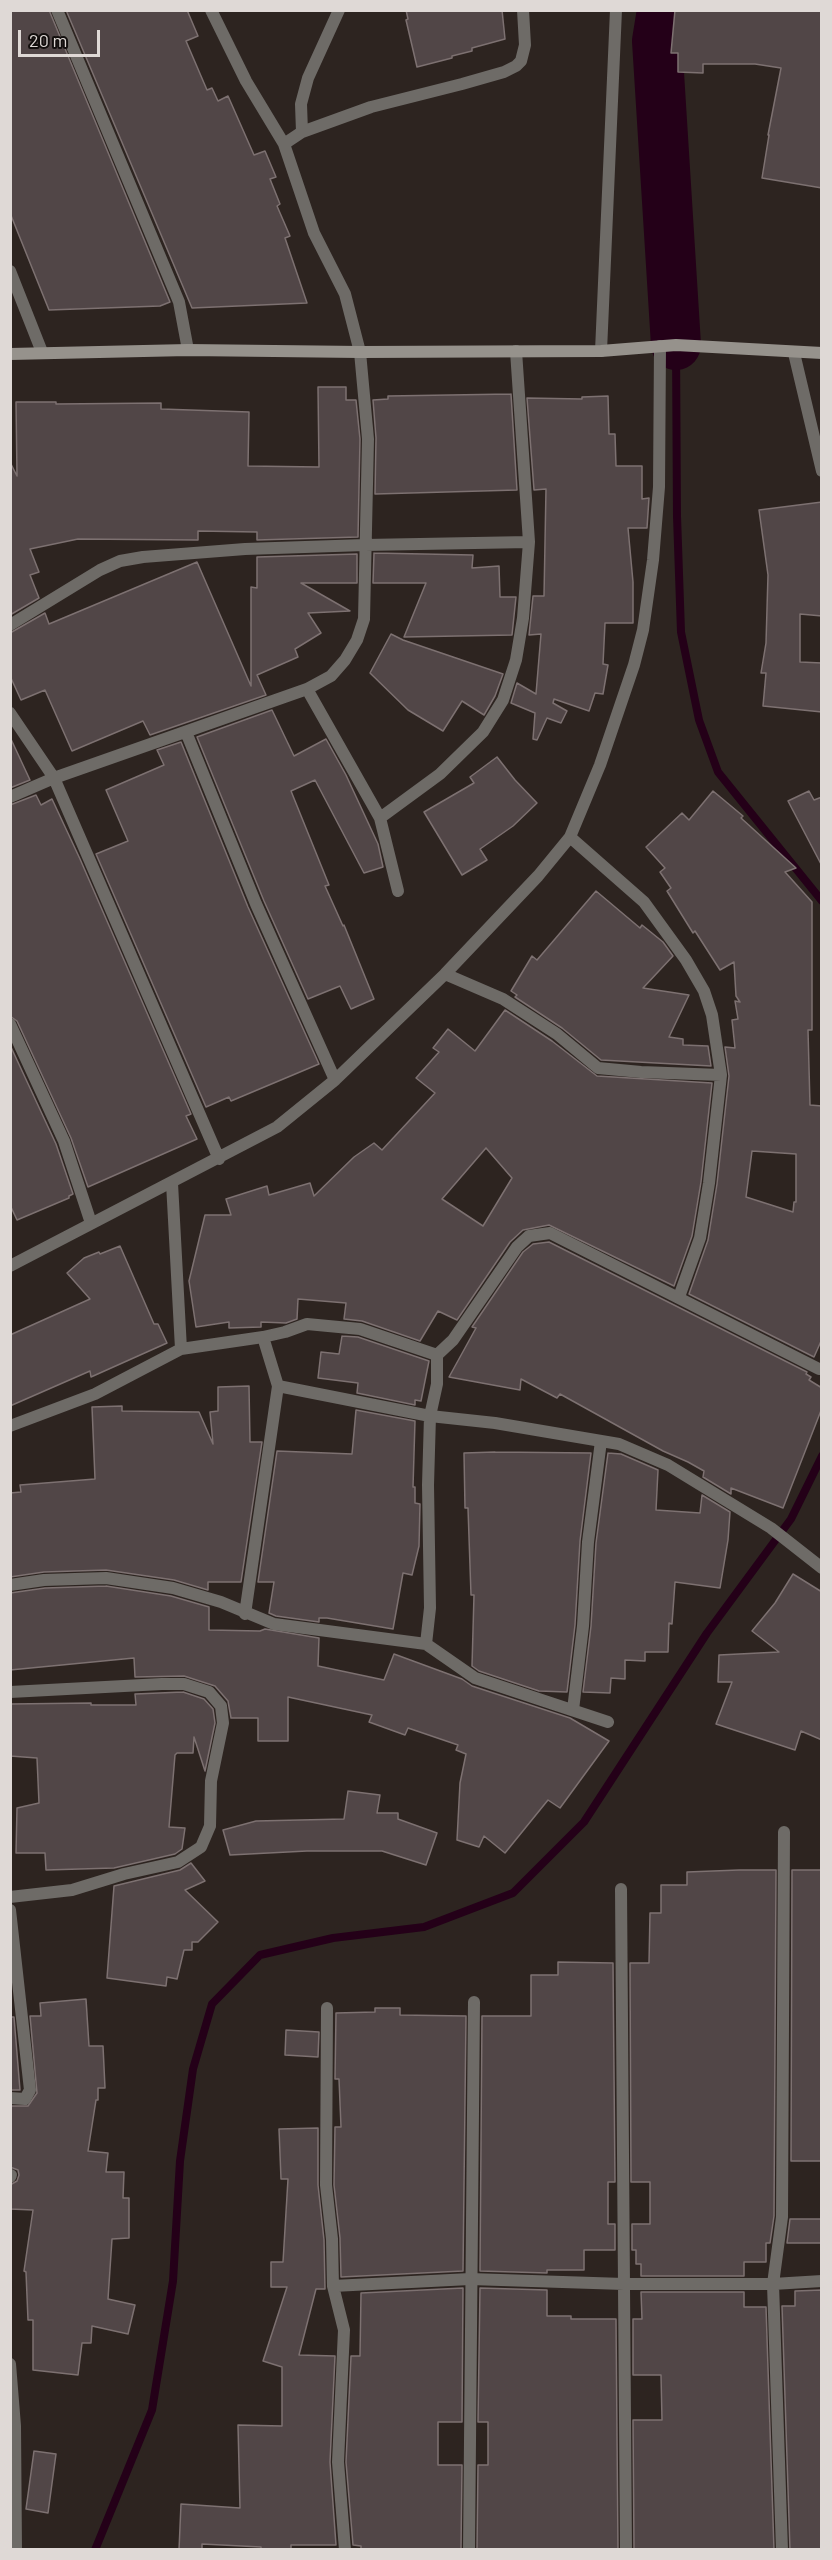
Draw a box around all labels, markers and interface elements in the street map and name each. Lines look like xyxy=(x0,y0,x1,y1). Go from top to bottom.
scale bar xyxy=(21,18,104,56)
text: 20 m xyxy=(29,29,67,51)

